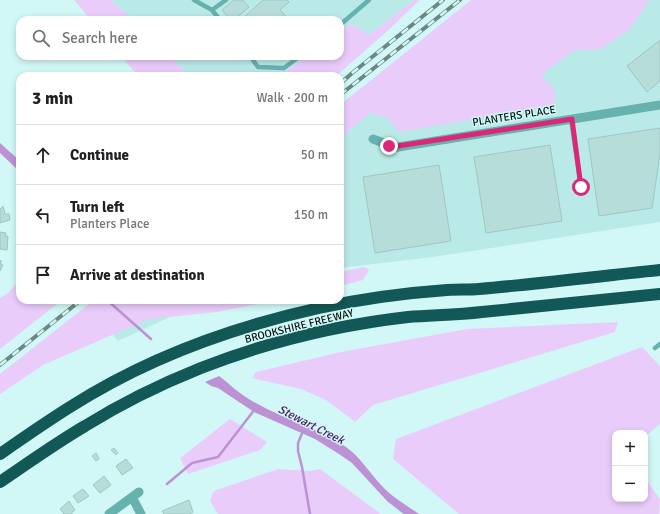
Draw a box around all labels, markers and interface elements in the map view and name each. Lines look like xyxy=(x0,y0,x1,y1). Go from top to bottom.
search box xyxy=(16,16,344,60)
icon: search xyxy=(30,27,52,49)
text: Search here xyxy=(62,29,138,47)
text: 3 min xyxy=(32,88,73,109)
text: Walk · 200 m xyxy=(257,90,328,106)
street label: PLANTERS PLACE xyxy=(471,103,557,129)
route end xyxy=(380,137,398,155)
icon: ahead xyxy=(32,144,54,166)
text: Continue xyxy=(70,146,129,164)
text: 50 m xyxy=(301,147,328,163)
route start xyxy=(572,178,590,196)
text: Turn left xyxy=(70,198,124,216)
icon: left xyxy=(32,204,54,226)
text: 150 m xyxy=(294,207,328,223)
text: Planters Place xyxy=(70,216,149,232)
icon: arrive xyxy=(32,264,54,286)
text: Arrive at destination xyxy=(70,266,205,284)
street label: BROOKSHIRE FREEWAY xyxy=(243,306,355,346)
water label: Stewart Creek xyxy=(275,402,347,449)
map controls xyxy=(612,430,648,502)
button: + xyxy=(612,430,648,466)
button: − xyxy=(612,466,648,502)

